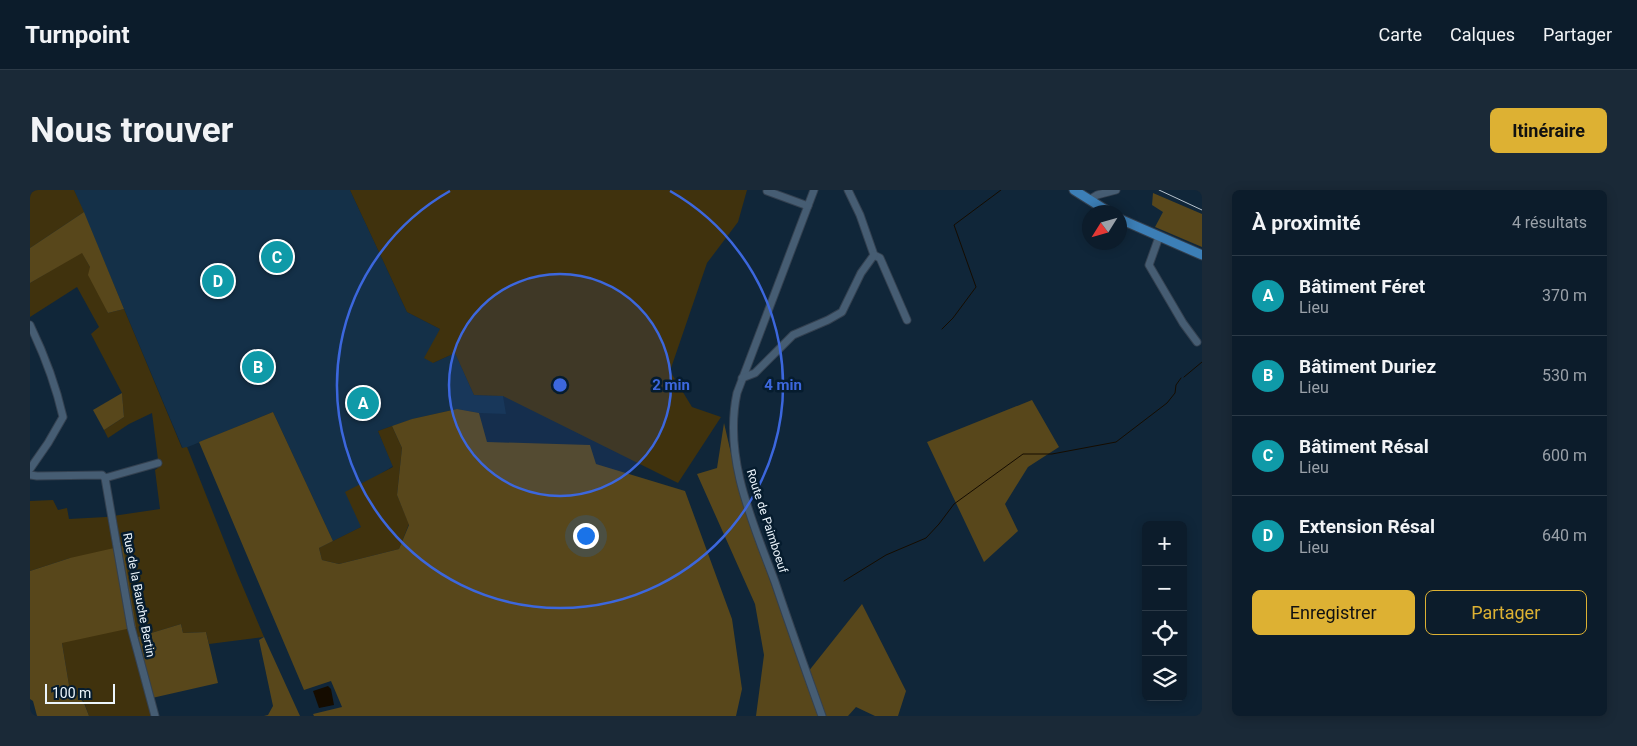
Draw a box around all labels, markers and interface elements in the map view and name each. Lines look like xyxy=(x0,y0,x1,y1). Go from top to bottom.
text: Turnpoint xyxy=(25,21,130,49)
text: Carte xyxy=(1379,24,1422,45)
text: Calques xyxy=(1450,24,1515,45)
text: Partager xyxy=(1543,24,1612,45)
button: Itinéraire xyxy=(1490,108,1607,153)
text: Nous trouver xyxy=(30,110,233,151)
north arrow xyxy=(1082,205,1127,250)
text: À proximité xyxy=(1252,211,1361,235)
text: 4 résultats xyxy=(1512,213,1587,232)
pin: C xyxy=(261,238,293,276)
pin: D xyxy=(202,262,234,300)
text: Bâtiment Féret xyxy=(1299,275,1425,298)
text: A xyxy=(1263,286,1273,305)
text: 370 m xyxy=(1542,286,1587,305)
text: Lieu xyxy=(1299,298,1329,317)
pin: B xyxy=(242,348,274,386)
text: Bâtiment Duriez xyxy=(1299,355,1436,378)
text: B xyxy=(1263,366,1273,385)
text: 530 m xyxy=(1542,366,1587,385)
centre of rings xyxy=(551,376,569,394)
text: 2 min xyxy=(652,376,690,394)
text: 4 min xyxy=(764,376,802,394)
text: Lieu xyxy=(1299,378,1329,397)
pin: A xyxy=(347,384,379,422)
text: Bâtiment Résal xyxy=(1299,435,1429,458)
text: C xyxy=(1263,446,1273,465)
text: 600 m xyxy=(1542,446,1587,465)
text: Lieu xyxy=(1299,458,1329,477)
street label: Route de Paimboeuf xyxy=(744,467,791,576)
text: Extension Résal xyxy=(1299,515,1435,538)
map controls xyxy=(1142,521,1187,701)
button: + xyxy=(1142,521,1187,566)
your location xyxy=(573,523,599,549)
text: D xyxy=(1263,526,1273,545)
text: 640 m xyxy=(1542,526,1587,545)
street label: Rue de la Bauche Bertin xyxy=(120,532,158,658)
text: Lieu xyxy=(1299,538,1329,557)
button: − xyxy=(1142,566,1187,611)
button: Enregistrer xyxy=(1252,590,1415,635)
button: Partager xyxy=(1425,590,1587,635)
button: locate xyxy=(1142,611,1187,656)
button: layers xyxy=(1142,656,1187,701)
scale bar xyxy=(45,681,115,704)
text: 100 m xyxy=(52,685,91,701)

